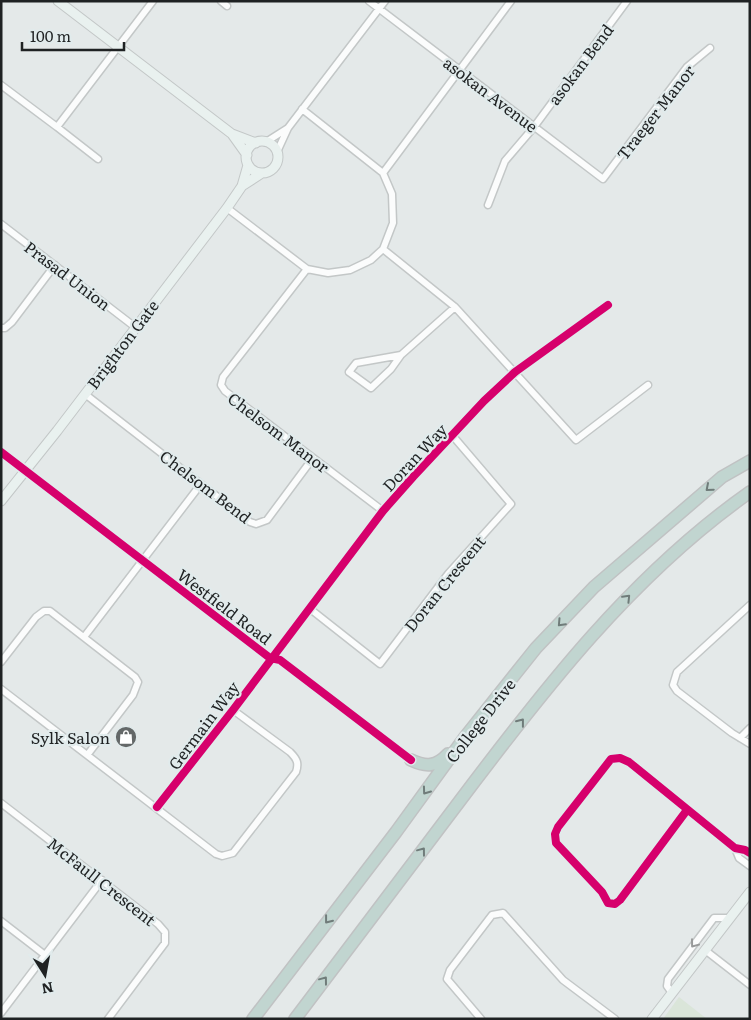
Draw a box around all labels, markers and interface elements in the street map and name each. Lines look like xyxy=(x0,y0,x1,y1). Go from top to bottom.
street label: asokan Bend xyxy=(542,18,619,109)
scale bar xyxy=(22,20,125,52)
text: 100 m xyxy=(30,24,71,47)
street label: asokan Avenue xyxy=(439,50,543,138)
street label: Traeger Manor xyxy=(610,59,700,165)
street label: Prasad Union xyxy=(20,234,117,316)
street label: Brighton Gate xyxy=(80,294,164,394)
street label: Chelsom Manor xyxy=(223,386,335,478)
street label: Doran Way xyxy=(376,417,452,496)
street label: Chelsom Bend xyxy=(155,444,257,529)
one-way arrow xyxy=(706,482,715,491)
street label: Doran Crescent xyxy=(398,529,491,636)
street label: Westfield Road xyxy=(173,562,277,650)
one-way arrow xyxy=(621,595,630,604)
one-way arrow xyxy=(557,617,566,626)
street label: College Drive xyxy=(439,673,521,767)
street label: Germain Way xyxy=(162,675,245,774)
one-way arrow xyxy=(516,718,525,727)
place label: Sylk Salon xyxy=(31,725,110,749)
shop icon: Sylk Salon xyxy=(114,725,138,749)
one-way arrow xyxy=(423,785,432,795)
street label: McFaull Crescent xyxy=(43,831,162,931)
one-way arrow xyxy=(417,848,425,857)
one-way arrow xyxy=(325,914,333,923)
one-way arrow xyxy=(692,938,700,947)
north arrow xyxy=(20,950,70,1000)
one-way arrow xyxy=(318,976,327,986)
text: N xyxy=(40,978,55,1000)

